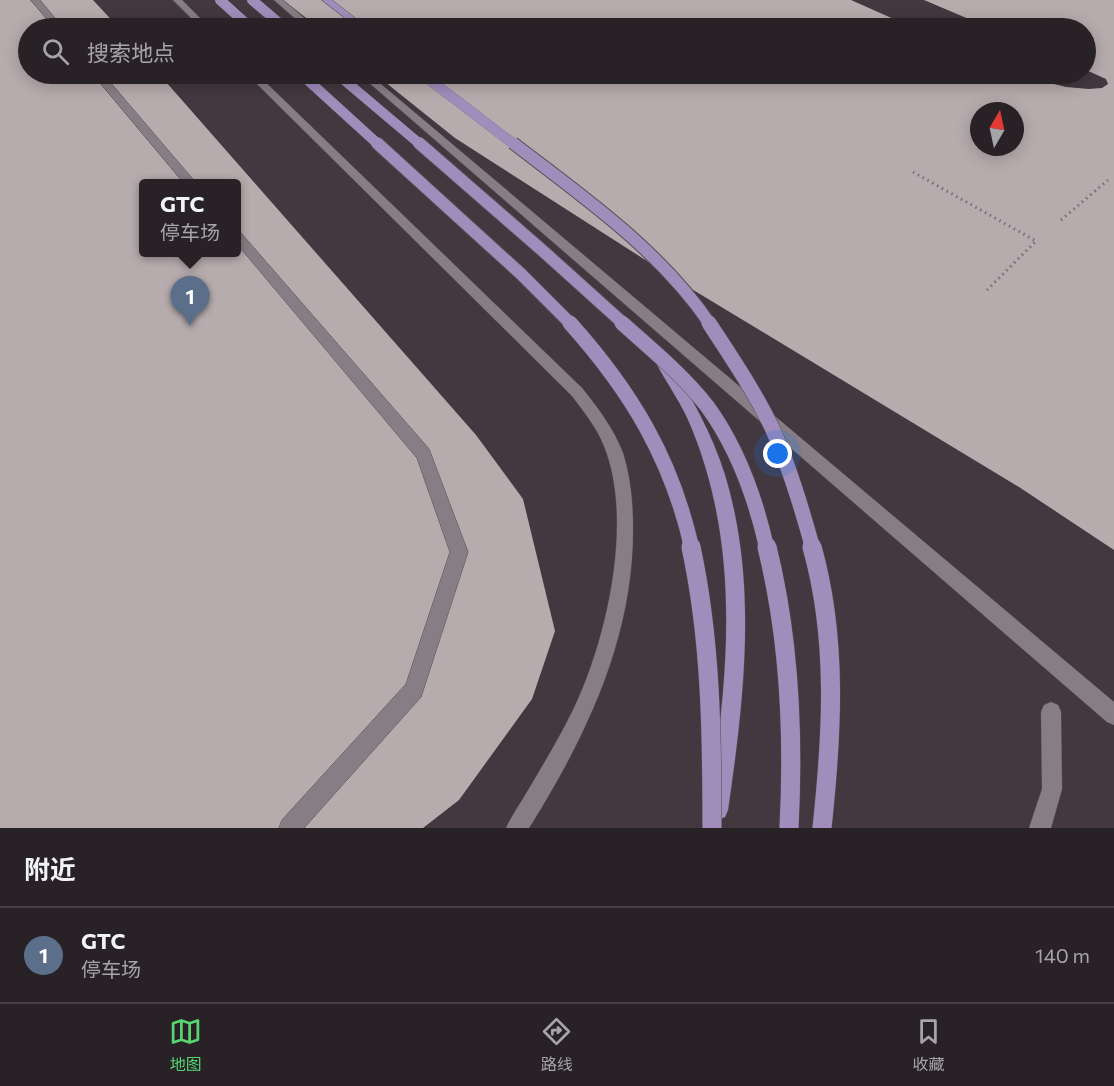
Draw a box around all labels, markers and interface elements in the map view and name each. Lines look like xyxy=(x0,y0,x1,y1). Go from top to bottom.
search box xyxy=(18,18,1096,84)
icon: search xyxy=(39,35,72,68)
text: 搜索地点 xyxy=(87,39,175,66)
north arrow xyxy=(970,102,1024,156)
popup xyxy=(139,179,241,257)
text: GTC xyxy=(160,190,204,217)
text: 停车场 xyxy=(160,220,220,244)
pin: 1 xyxy=(170,276,210,326)
your location xyxy=(763,439,792,468)
text: 附近 xyxy=(24,853,76,884)
text: GTC xyxy=(81,927,125,954)
text: 1 xyxy=(39,943,48,967)
text: 140 m xyxy=(1035,943,1090,967)
text: 停车场 xyxy=(81,957,141,981)
tab: 地图 xyxy=(169,1015,202,1075)
tab: 路线 xyxy=(540,1015,573,1075)
tab: 收藏 xyxy=(912,1015,945,1075)

